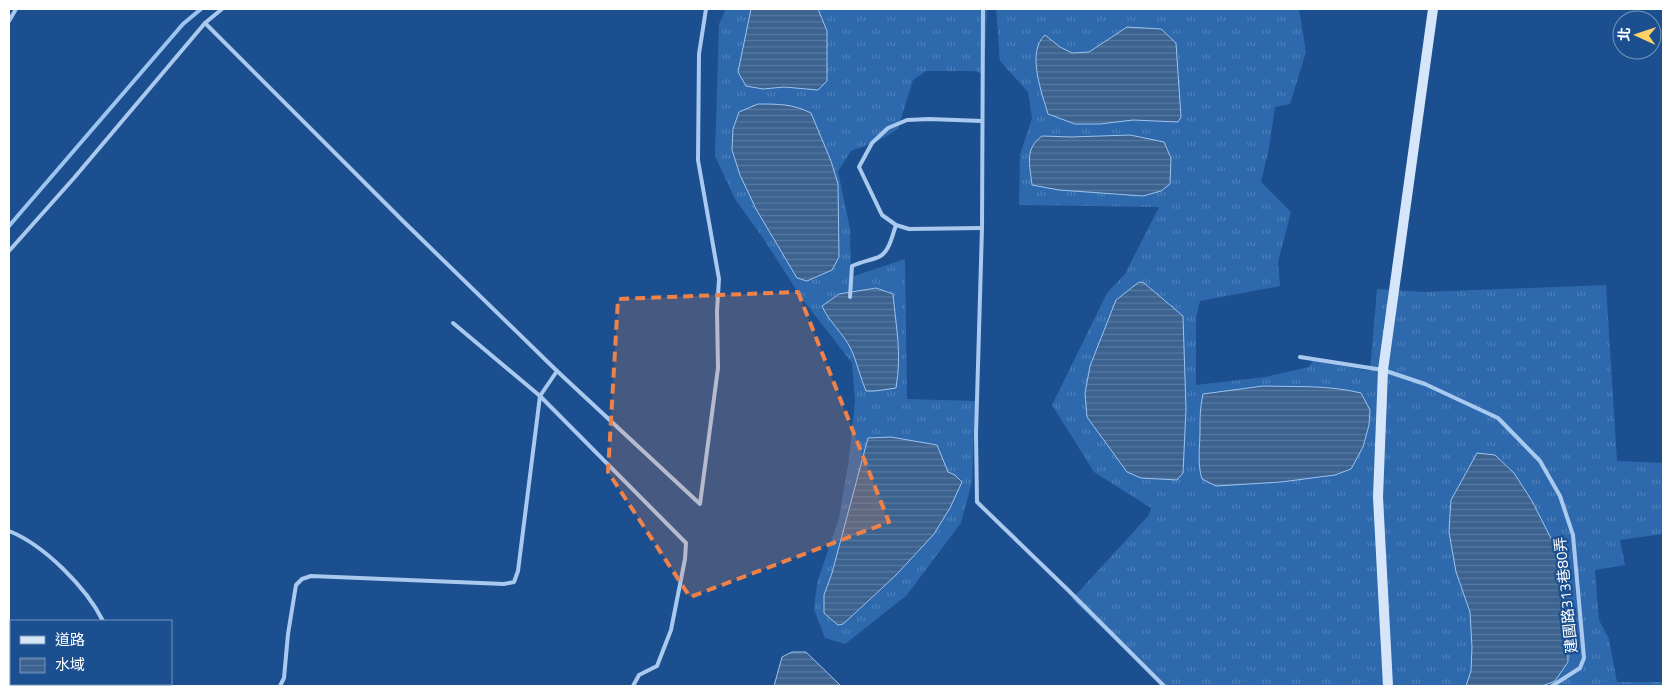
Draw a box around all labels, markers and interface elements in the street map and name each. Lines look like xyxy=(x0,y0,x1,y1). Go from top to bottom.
north arrow xyxy=(1612,10,1662,60)
text: 北 xyxy=(1613,27,1634,42)
street label: 建國路313巷80弄 xyxy=(1548,536,1583,654)
legend xyxy=(10,620,172,685)
text: 道路 xyxy=(55,628,85,651)
text: 水域 xyxy=(55,653,85,676)

